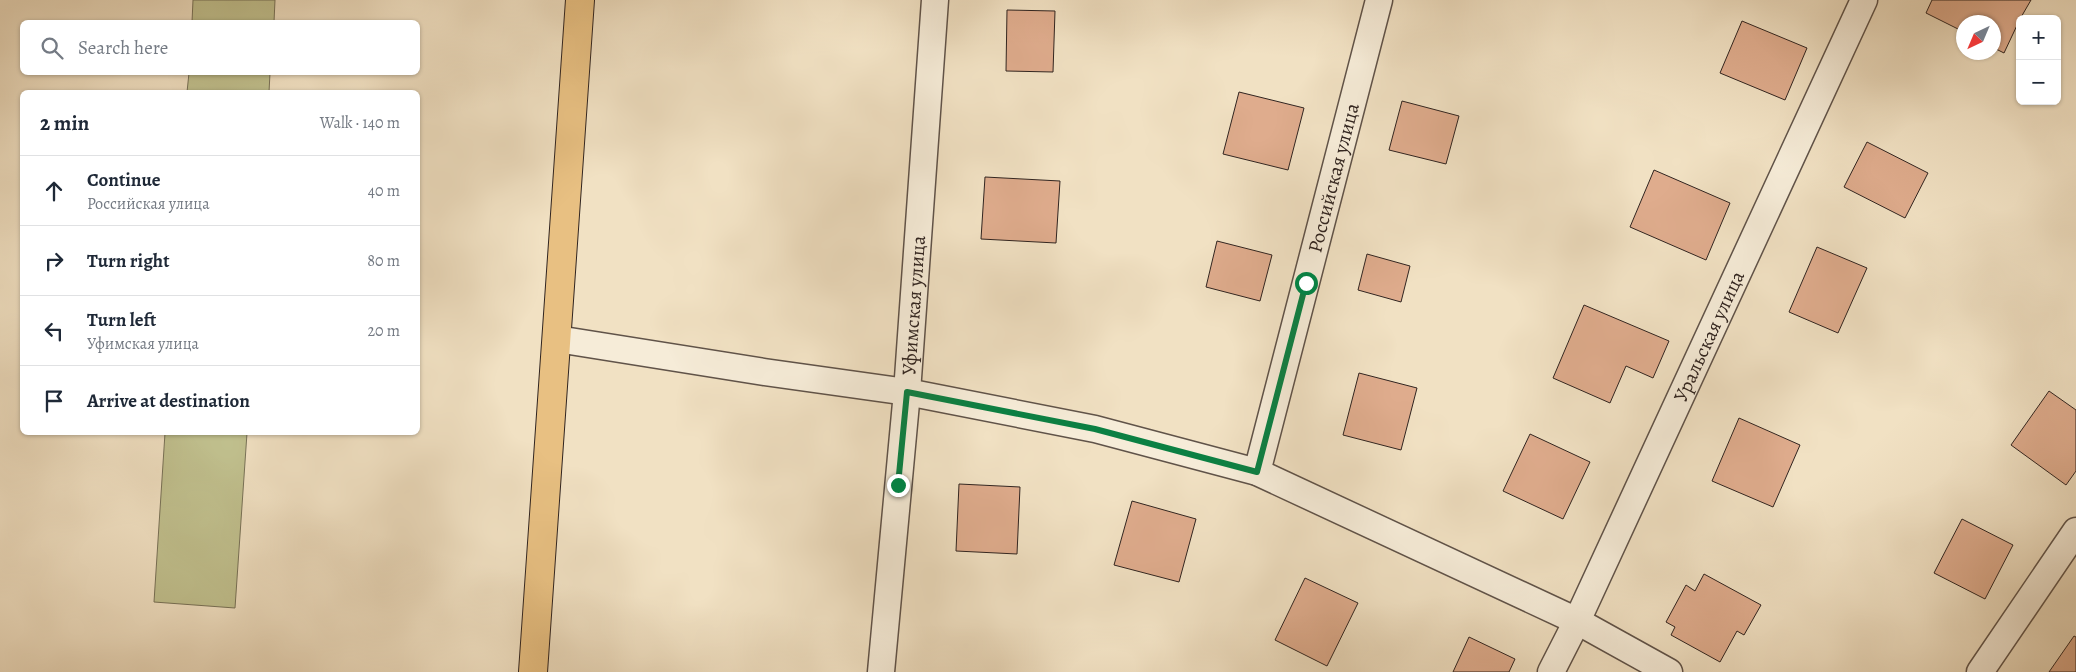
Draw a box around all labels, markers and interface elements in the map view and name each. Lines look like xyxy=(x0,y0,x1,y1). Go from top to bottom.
north arrow xyxy=(1956,15,2001,60)
map controls xyxy=(2016,15,2061,105)
button: + xyxy=(2016,15,2061,60)
search box xyxy=(20,20,420,75)
icon: search xyxy=(38,34,66,62)
text: Search here xyxy=(78,35,168,61)
button: − xyxy=(2016,60,2061,105)
street label: Российская улица xyxy=(1301,99,1366,255)
text: 2 min xyxy=(40,109,89,137)
text: Walk · 140 m xyxy=(320,112,400,134)
text: Continue xyxy=(87,167,161,193)
icon: ahead xyxy=(40,177,68,205)
text: 40 m xyxy=(368,180,400,202)
text: Российская улица xyxy=(87,193,210,215)
street label: Уфимская улица xyxy=(895,234,932,376)
icon: right xyxy=(40,247,68,275)
text: Turn right xyxy=(87,248,169,274)
text: 80 m xyxy=(367,250,400,272)
street label: Уральская улица xyxy=(1667,266,1751,406)
route start xyxy=(1295,272,1318,295)
text: Turn left xyxy=(87,307,156,333)
icon: left xyxy=(40,317,68,345)
text: 20 m xyxy=(367,320,400,342)
text: Уфимская улица xyxy=(87,333,199,355)
icon: arrive xyxy=(40,387,68,415)
text: Arrive at destination xyxy=(87,388,250,414)
route end xyxy=(887,474,910,497)

